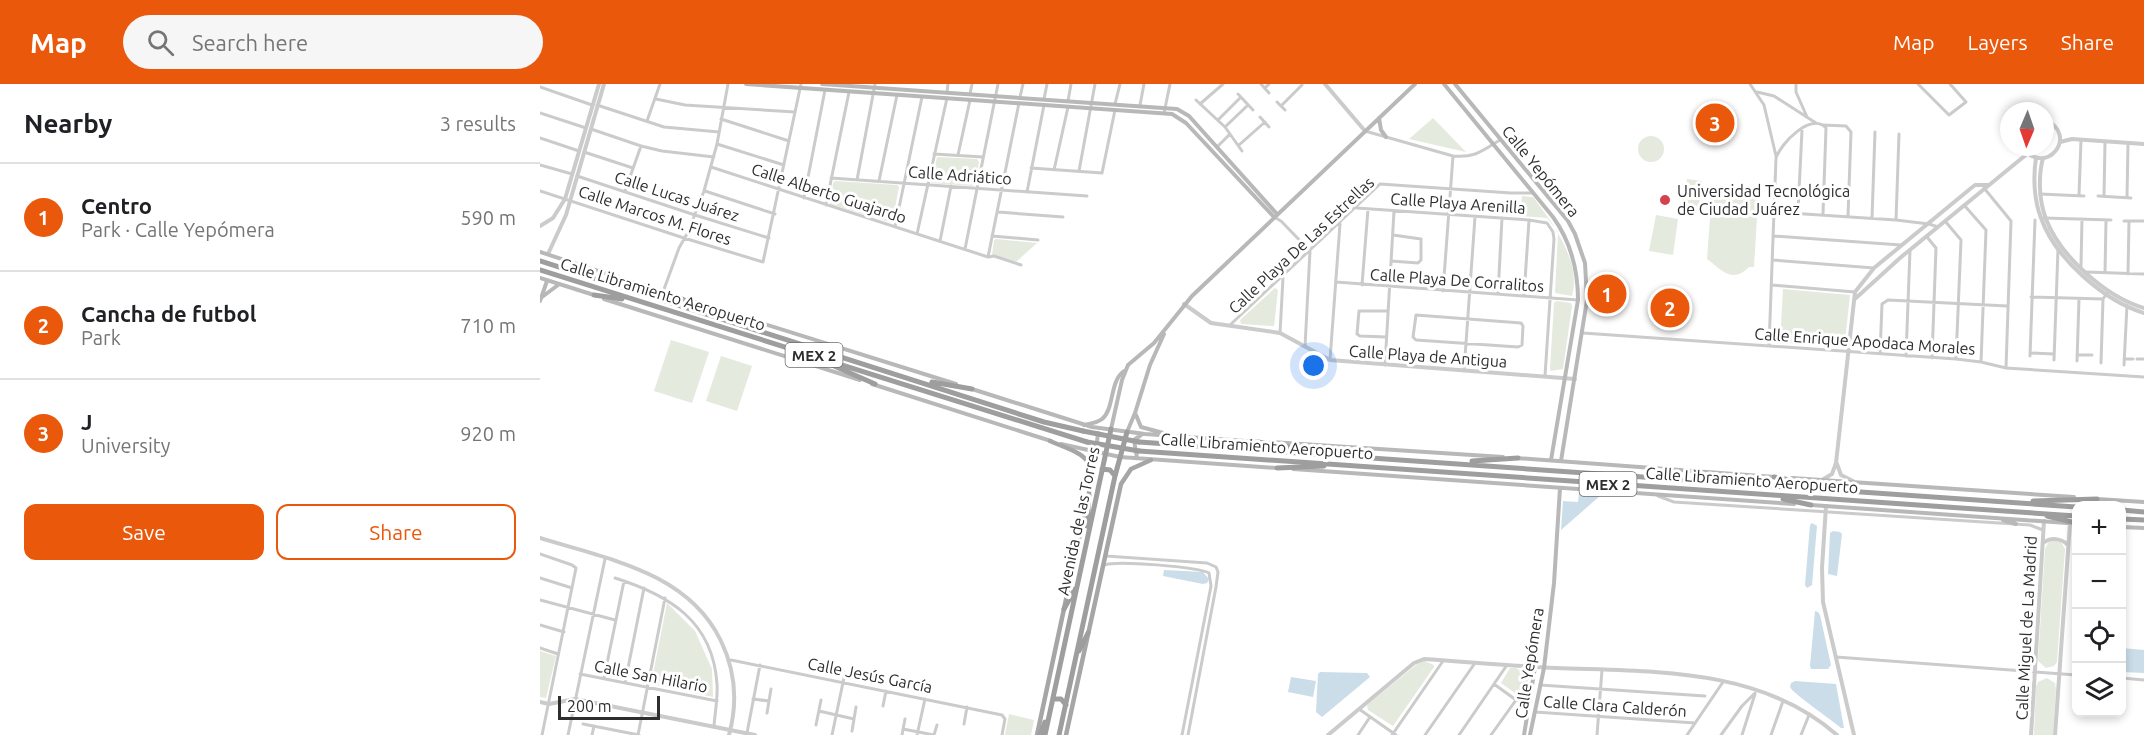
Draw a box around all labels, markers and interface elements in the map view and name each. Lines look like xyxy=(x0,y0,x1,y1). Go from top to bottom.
search box xyxy=(123,15,543,69)
icon: search xyxy=(144,26,177,59)
text: Map xyxy=(30,27,87,58)
text: Search here xyxy=(192,30,308,55)
text: Map xyxy=(1893,30,1934,54)
text: Layers xyxy=(1967,30,2028,54)
text: Share xyxy=(2061,30,2114,54)
pin: 3 xyxy=(1696,100,1734,146)
north arrow xyxy=(2000,102,2054,156)
text: Nearby xyxy=(24,109,112,138)
text: 3 results xyxy=(440,112,516,135)
street label: Calle Yepómera xyxy=(1499,122,1583,220)
street label: Calle Alberto Guajardo xyxy=(749,159,909,227)
street label: Calle Adriático xyxy=(908,162,1012,188)
street label: Calle Lucas Juárez xyxy=(612,167,742,225)
street label: Calle Playa De Las Estrellas xyxy=(1225,173,1377,317)
street label: Calle Marcos M. Flores xyxy=(576,182,734,248)
place label: Universidad Tecnológica de Ciudad Juárez xyxy=(1677,182,1850,218)
street label: Calle Playa Arenilla xyxy=(1390,189,1526,217)
text: Centro xyxy=(81,193,152,218)
marker: Universidad Tecnológica de Ciudad Juárez xyxy=(1658,193,1672,207)
text: 1 xyxy=(38,206,49,229)
text: 590 m xyxy=(460,206,516,229)
text: Park · Calle Yepómera xyxy=(81,218,275,241)
street label: Calle Libramiento Aeropuerto xyxy=(558,254,768,334)
street label: Calle Playa De Corralitos xyxy=(1369,265,1545,295)
pin: 1 xyxy=(1588,272,1626,316)
pin: 2 xyxy=(1650,286,1690,330)
text: Cancha de futbol xyxy=(81,301,256,326)
text: 2 xyxy=(38,314,49,337)
text: 710 m xyxy=(460,314,516,337)
street label: Calle Enrique Apodaca Morales xyxy=(1754,324,1976,358)
text: Park xyxy=(81,326,121,349)
street label: Calle Playa de Antigua xyxy=(1348,341,1508,371)
road number: MEX 2 xyxy=(786,343,842,367)
your location xyxy=(1299,351,1328,380)
text: J xyxy=(81,409,92,434)
text: 3 xyxy=(38,422,49,445)
text: 920 m xyxy=(460,422,516,445)
street label: Calle Libramiento Aeropuerto xyxy=(1160,430,1374,462)
text: University xyxy=(81,434,170,457)
street label: Avenida de las Torres xyxy=(1053,445,1103,597)
street label: Calle Libramiento Aeropuerto xyxy=(1645,464,1859,496)
road number: MEX 2 xyxy=(1580,472,1636,496)
map controls xyxy=(2072,501,2126,717)
button: + xyxy=(2072,501,2126,555)
button: Save xyxy=(24,504,264,560)
button: Share xyxy=(276,504,516,560)
street label: Calle Miguel de La Madrid xyxy=(2012,535,2040,721)
button: − xyxy=(2072,555,2126,609)
street label: Calle Yepómera xyxy=(1511,606,1547,720)
button: locate xyxy=(2072,609,2126,663)
street label: Calle Jesús García xyxy=(806,654,934,696)
street label: Calle San Hilario xyxy=(593,656,709,696)
button: layers xyxy=(2072,663,2126,717)
street label: Calle Clara Calderón xyxy=(1542,692,1688,720)
scale bar xyxy=(558,693,660,720)
text: 200 m xyxy=(567,697,612,715)

